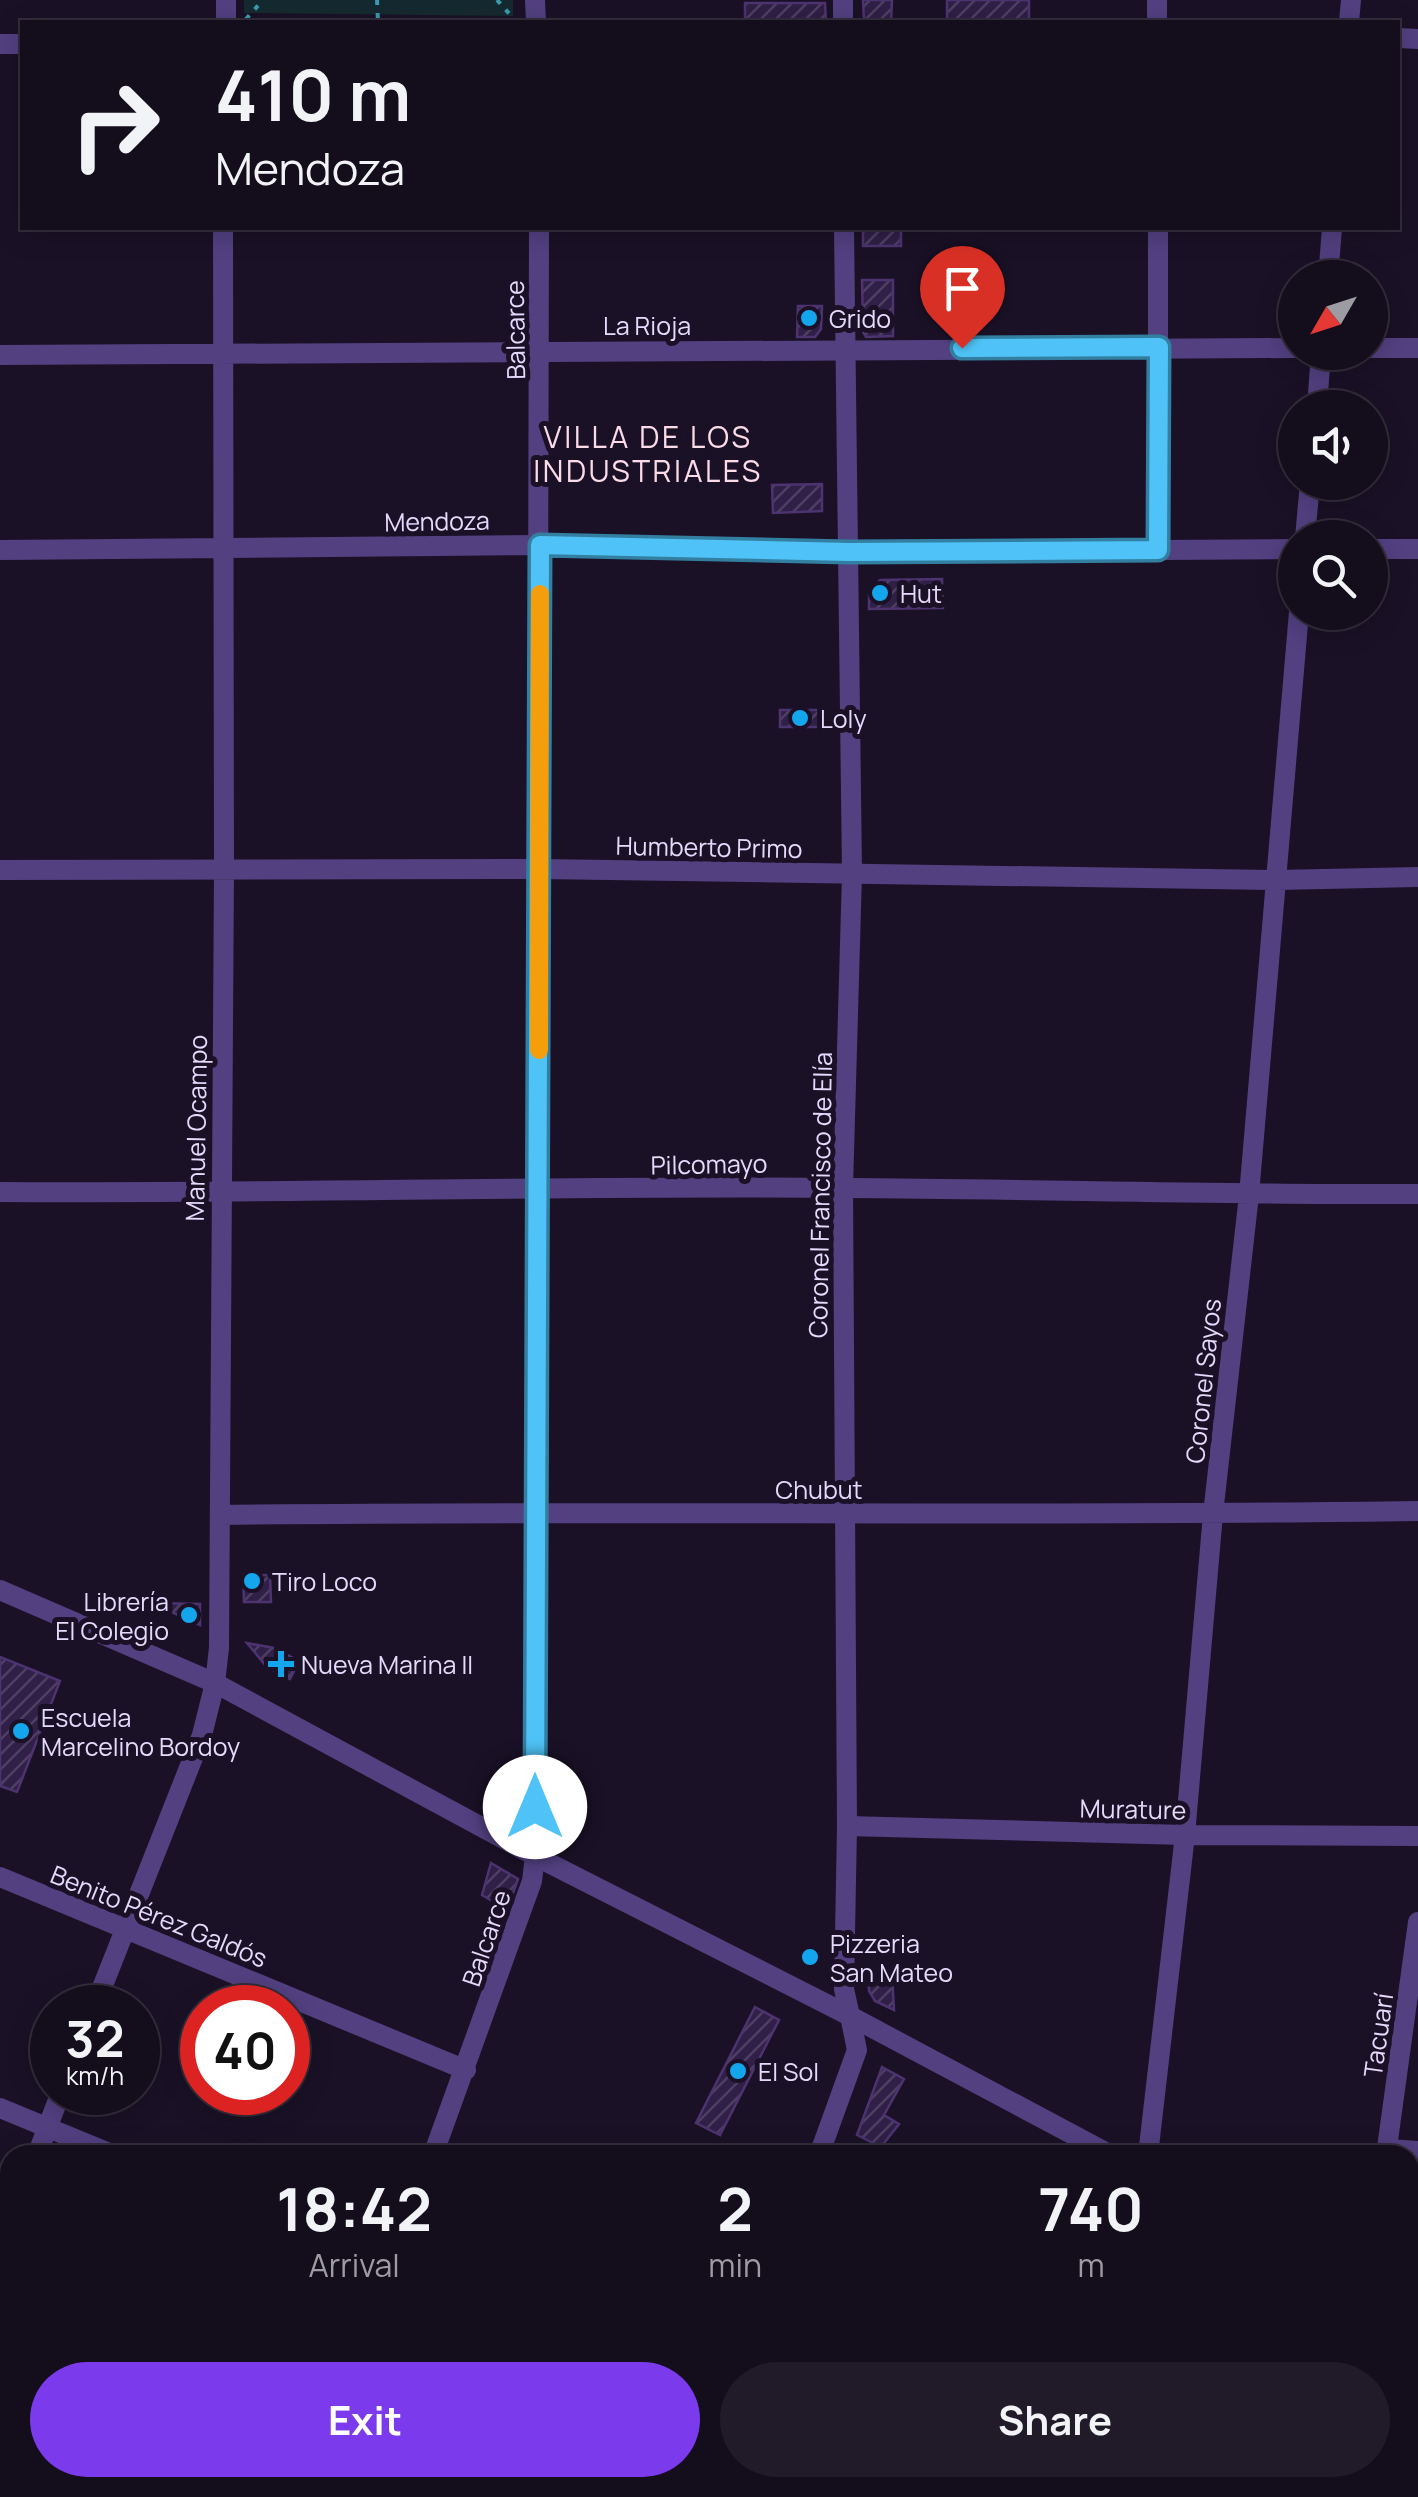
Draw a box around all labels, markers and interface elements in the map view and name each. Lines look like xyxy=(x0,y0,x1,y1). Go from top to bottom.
text: 410 m xyxy=(215,46,411,142)
icon: right xyxy=(50,60,180,190)
text: Mendoza xyxy=(215,137,405,199)
pin xyxy=(920,246,1005,349)
north arrow xyxy=(1278,260,1388,370)
map controls xyxy=(1278,260,1388,630)
icon: arrive xyxy=(935,261,990,316)
street label: Balcarce xyxy=(497,280,533,380)
place label: Grido xyxy=(829,301,891,336)
marker: Grido xyxy=(798,307,820,329)
street label: La Rioja xyxy=(603,308,691,343)
button: sound xyxy=(1278,390,1388,500)
district label: VILLA DE LOS INDUSTRIALES xyxy=(533,416,763,491)
street label: Mendoza xyxy=(384,503,490,539)
button: search xyxy=(1278,520,1388,630)
place label: Hut xyxy=(900,576,942,611)
marker: Hut xyxy=(869,582,891,604)
place label: Loly xyxy=(820,701,867,736)
marker: Loly xyxy=(789,707,811,729)
street label: Humberto Primo xyxy=(615,828,803,866)
street label: Manuel Ocampo xyxy=(177,1034,215,1222)
street label: Coronel Francisco de Elía xyxy=(800,1052,840,1338)
street label: Pilcomayo xyxy=(650,1145,768,1183)
street label: Coronel Sayos xyxy=(1177,1297,1229,1465)
street label: Chubut xyxy=(775,1472,863,1507)
place label: Tiro Loco xyxy=(272,1564,377,1599)
marker: Tiro Loco xyxy=(241,1570,263,1592)
place label: Librería El Colegio xyxy=(55,1584,169,1648)
marker: Librería El Colegio xyxy=(178,1604,200,1626)
place label: Nueva Marina II xyxy=(301,1647,473,1682)
marker: Nueva Marina II xyxy=(270,1653,292,1675)
place label: Escuela Marcelino Bordoy xyxy=(41,1700,240,1764)
marker: Escuela Marcelino Bordoy xyxy=(10,1720,32,1742)
position arrow xyxy=(483,1755,587,1859)
street label: Murature xyxy=(1079,1791,1187,1827)
street label: Benito Pérez Galdós xyxy=(45,1857,273,1975)
street label: Balcarce xyxy=(453,1885,519,1991)
place label: Pizzeria San Mateo xyxy=(830,1926,953,1990)
marker: Pizzeria San Mateo xyxy=(799,1946,821,1968)
speed limit sign: 40 xyxy=(180,1985,310,2115)
street label: Tacuarí xyxy=(1355,1991,1401,2079)
text: 32 xyxy=(66,2004,124,2072)
place label: El Sol xyxy=(758,2054,819,2089)
text: km/h xyxy=(66,2058,124,2093)
marker: El Sol xyxy=(727,2060,749,2082)
text: 18:42 xyxy=(276,2167,432,2249)
text: 2 xyxy=(717,2167,753,2249)
text: 740 xyxy=(1038,2167,1144,2249)
text: Arrival xyxy=(308,2243,400,2287)
text: min xyxy=(708,2243,762,2287)
text: m xyxy=(1077,2243,1105,2287)
button: Exit xyxy=(30,2362,700,2477)
button: Share xyxy=(720,2362,1390,2477)

